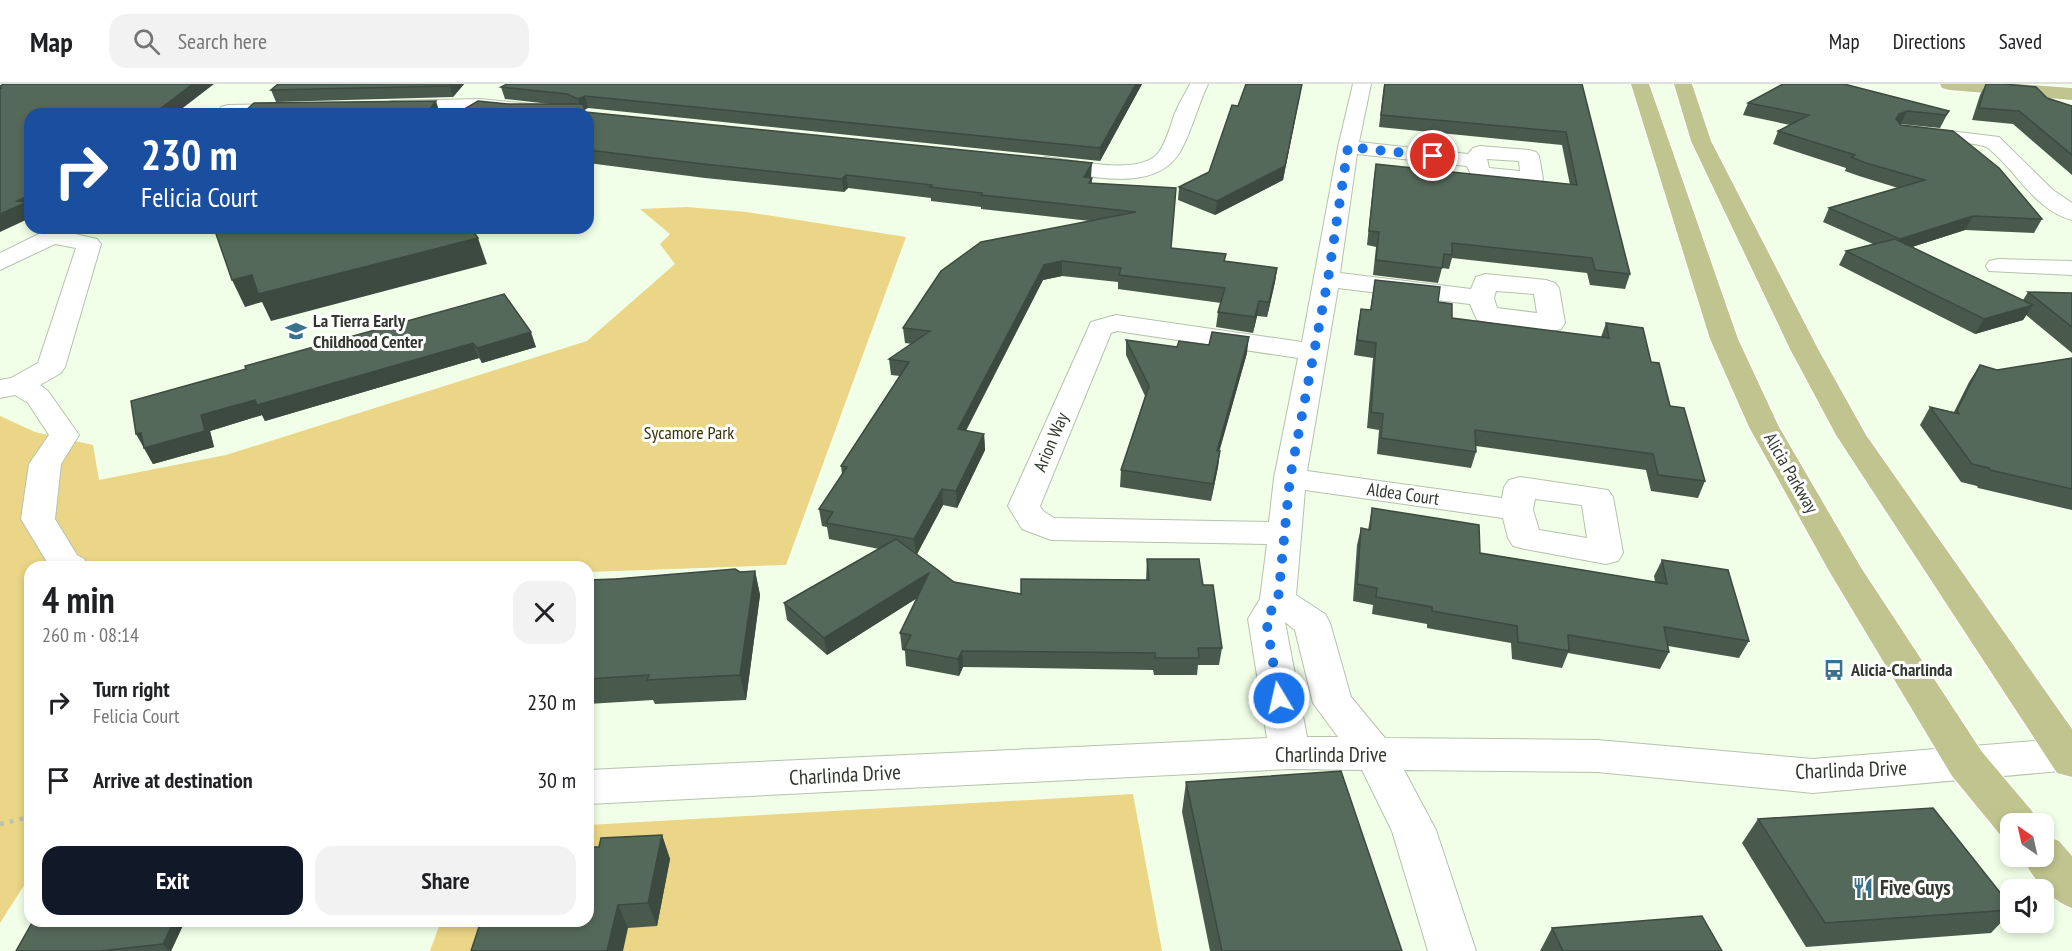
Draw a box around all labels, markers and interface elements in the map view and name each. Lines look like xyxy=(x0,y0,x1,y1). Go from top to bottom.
search box xyxy=(109,14,529,68)
text: Map xyxy=(30,23,73,60)
icon: search xyxy=(130,25,163,58)
text: Search here xyxy=(178,27,267,55)
text: Map xyxy=(1829,28,1860,55)
text: Directions xyxy=(1893,28,1966,55)
text: Saved xyxy=(1999,28,2042,55)
text: 230 m xyxy=(141,127,238,182)
pin xyxy=(1407,130,1458,181)
icon: right xyxy=(42,132,120,210)
icon: arrive xyxy=(1416,139,1449,172)
text: Felicia Court xyxy=(141,180,258,214)
place label: La Tierra Early Childhood Center xyxy=(313,309,424,353)
school or university icon: La Tierra Early Childhood Center xyxy=(284,319,308,343)
street label: Arion Way xyxy=(1028,409,1073,475)
park label: Sycamore Park xyxy=(644,421,734,444)
street label: Alicia Parkway xyxy=(1759,428,1824,517)
street label: Aldea Court xyxy=(1366,477,1441,510)
text: 4 min xyxy=(42,576,115,623)
button: close xyxy=(513,581,576,644)
text: 260 m · 08:14 xyxy=(42,622,139,648)
bus stop icon: Alicia-Charlinda xyxy=(1822,658,1846,682)
place label: Alicia-Charlinda xyxy=(1850,658,1953,681)
position arrow xyxy=(1247,666,1311,730)
text: Turn right xyxy=(93,675,170,703)
icon: right xyxy=(42,686,75,719)
text: 230 m xyxy=(527,688,576,716)
text: Felicia Court xyxy=(93,703,180,729)
street label: Charlinda Drive xyxy=(1275,741,1387,768)
street label: Charlinda Drive xyxy=(1795,754,1907,785)
street label: Charlinda Drive xyxy=(788,758,902,791)
icon: arrive xyxy=(42,764,75,797)
text: Arrive at destination xyxy=(93,766,253,794)
text: 30 m xyxy=(537,766,576,794)
north arrow xyxy=(2000,813,2054,867)
map controls xyxy=(2000,813,2054,933)
button: Exit xyxy=(42,846,303,915)
button: Share xyxy=(315,846,576,915)
place label: Five Guys xyxy=(1880,874,1950,901)
restaurant icon: Five Guys xyxy=(1851,876,1875,900)
button: sound xyxy=(2000,879,2054,933)

